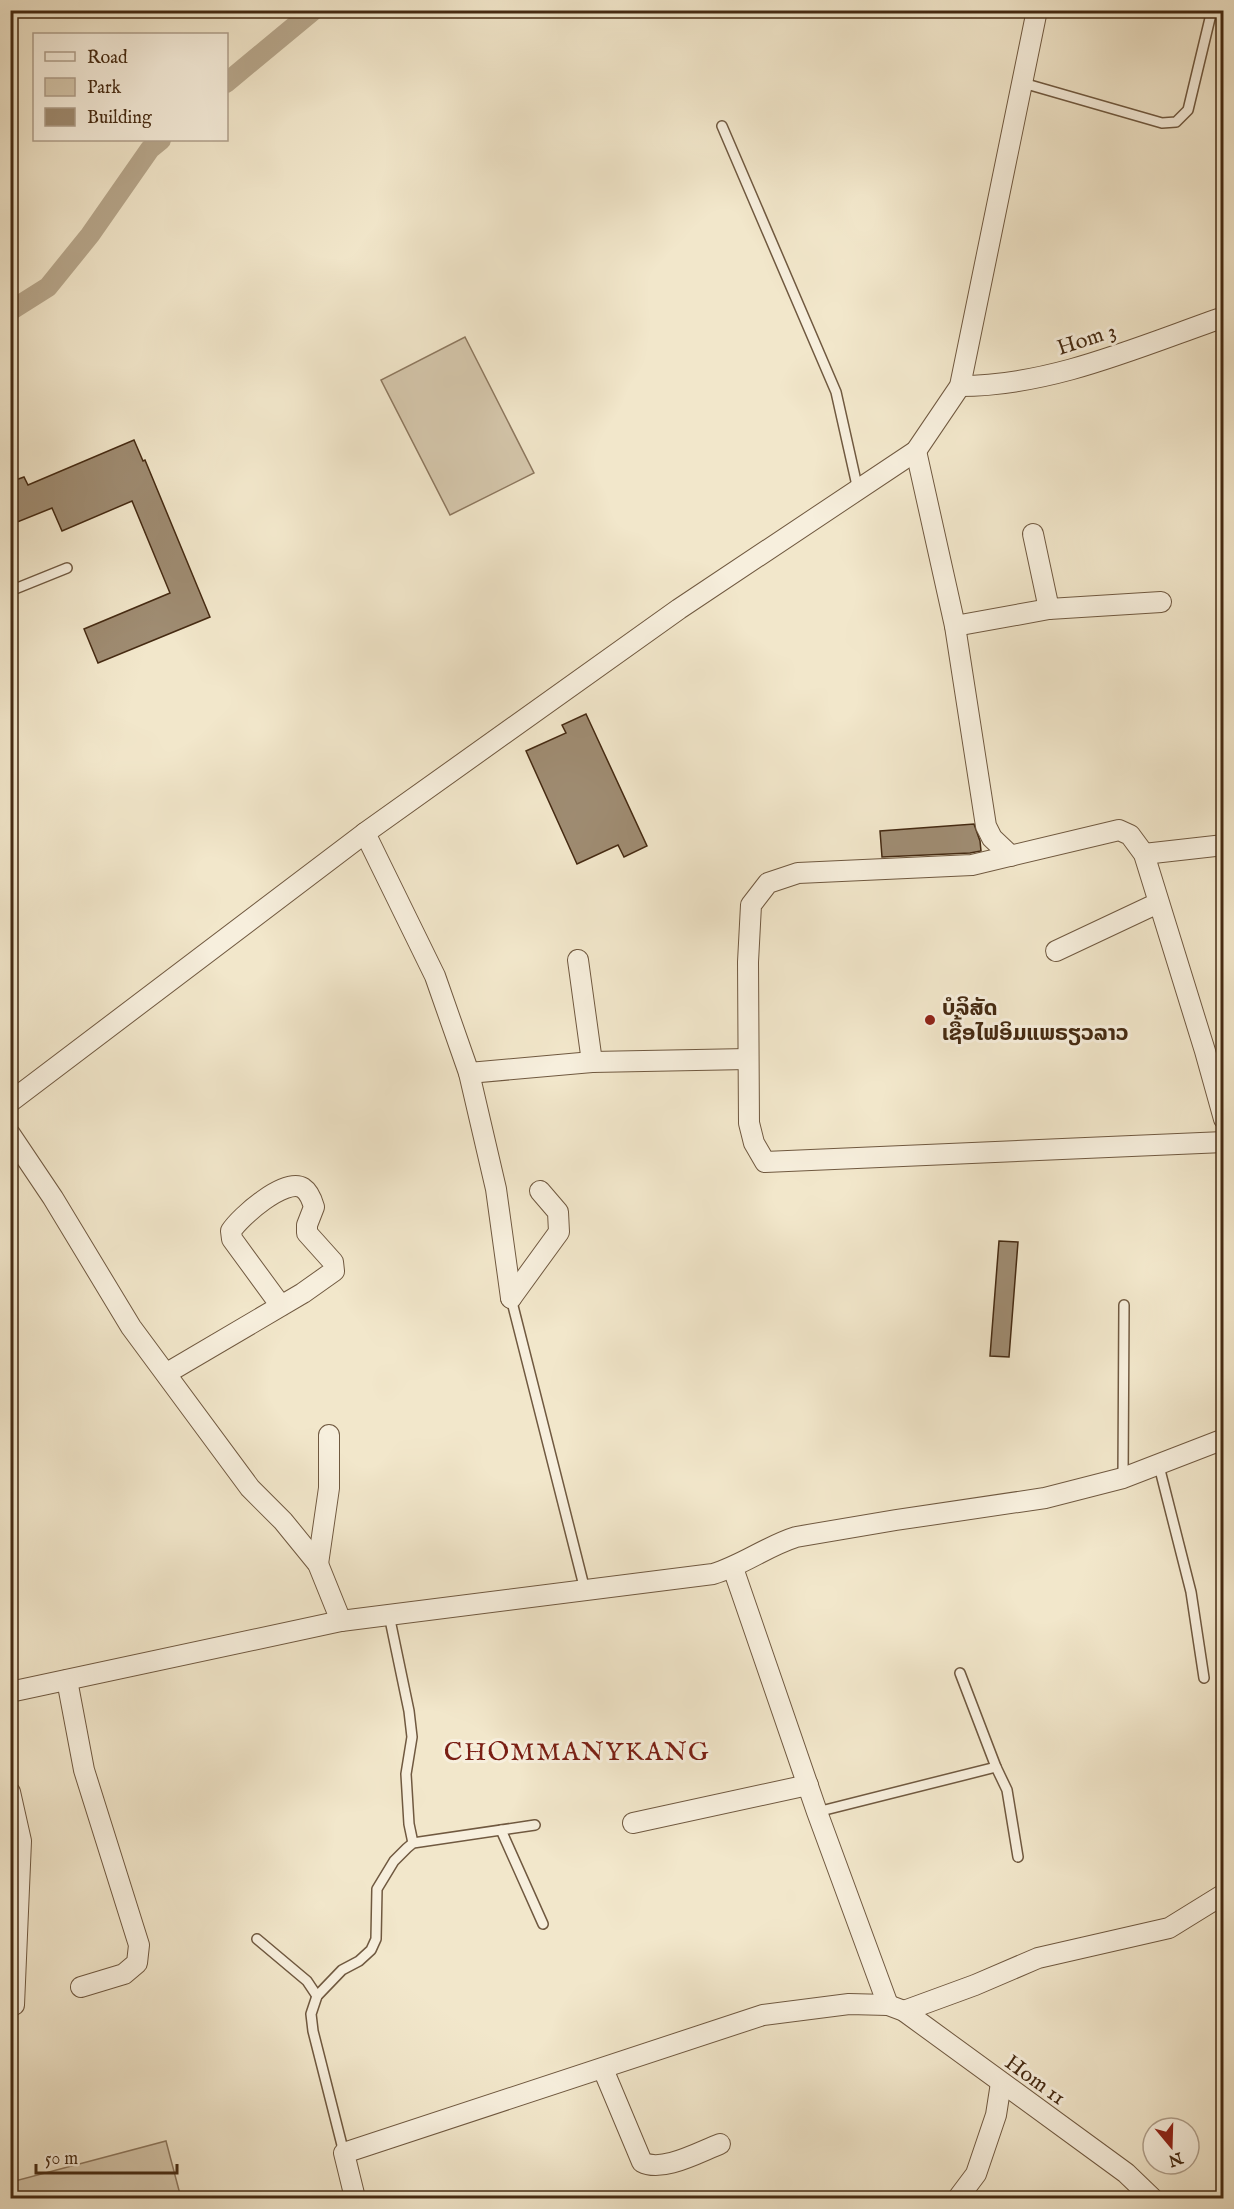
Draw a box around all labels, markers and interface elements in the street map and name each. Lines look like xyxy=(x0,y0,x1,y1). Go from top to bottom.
legend xyxy=(33,33,228,141)
text: Road xyxy=(87,47,128,70)
text: Park xyxy=(87,77,122,100)
text: Building xyxy=(87,107,152,130)
street label: Hom 3 xyxy=(1054,317,1120,363)
place label: ບໍລິສັດ ເຊື້ອໄຟອິມແພຣຽວລາວ xyxy=(942,995,1129,1048)
marker: ບໍລິສັດ ເຊື້ອໄຟອິມແພຣຽວລາວ xyxy=(923,1013,937,1027)
district label: CHOMMANYKANG xyxy=(444,1736,710,1769)
street label: Hom 11 xyxy=(999,2049,1071,2112)
north arrow xyxy=(1141,2116,1201,2176)
scale bar xyxy=(36,2137,177,2175)
text: N xyxy=(1165,2146,1186,2170)
text: 50 m xyxy=(45,2148,78,2171)

